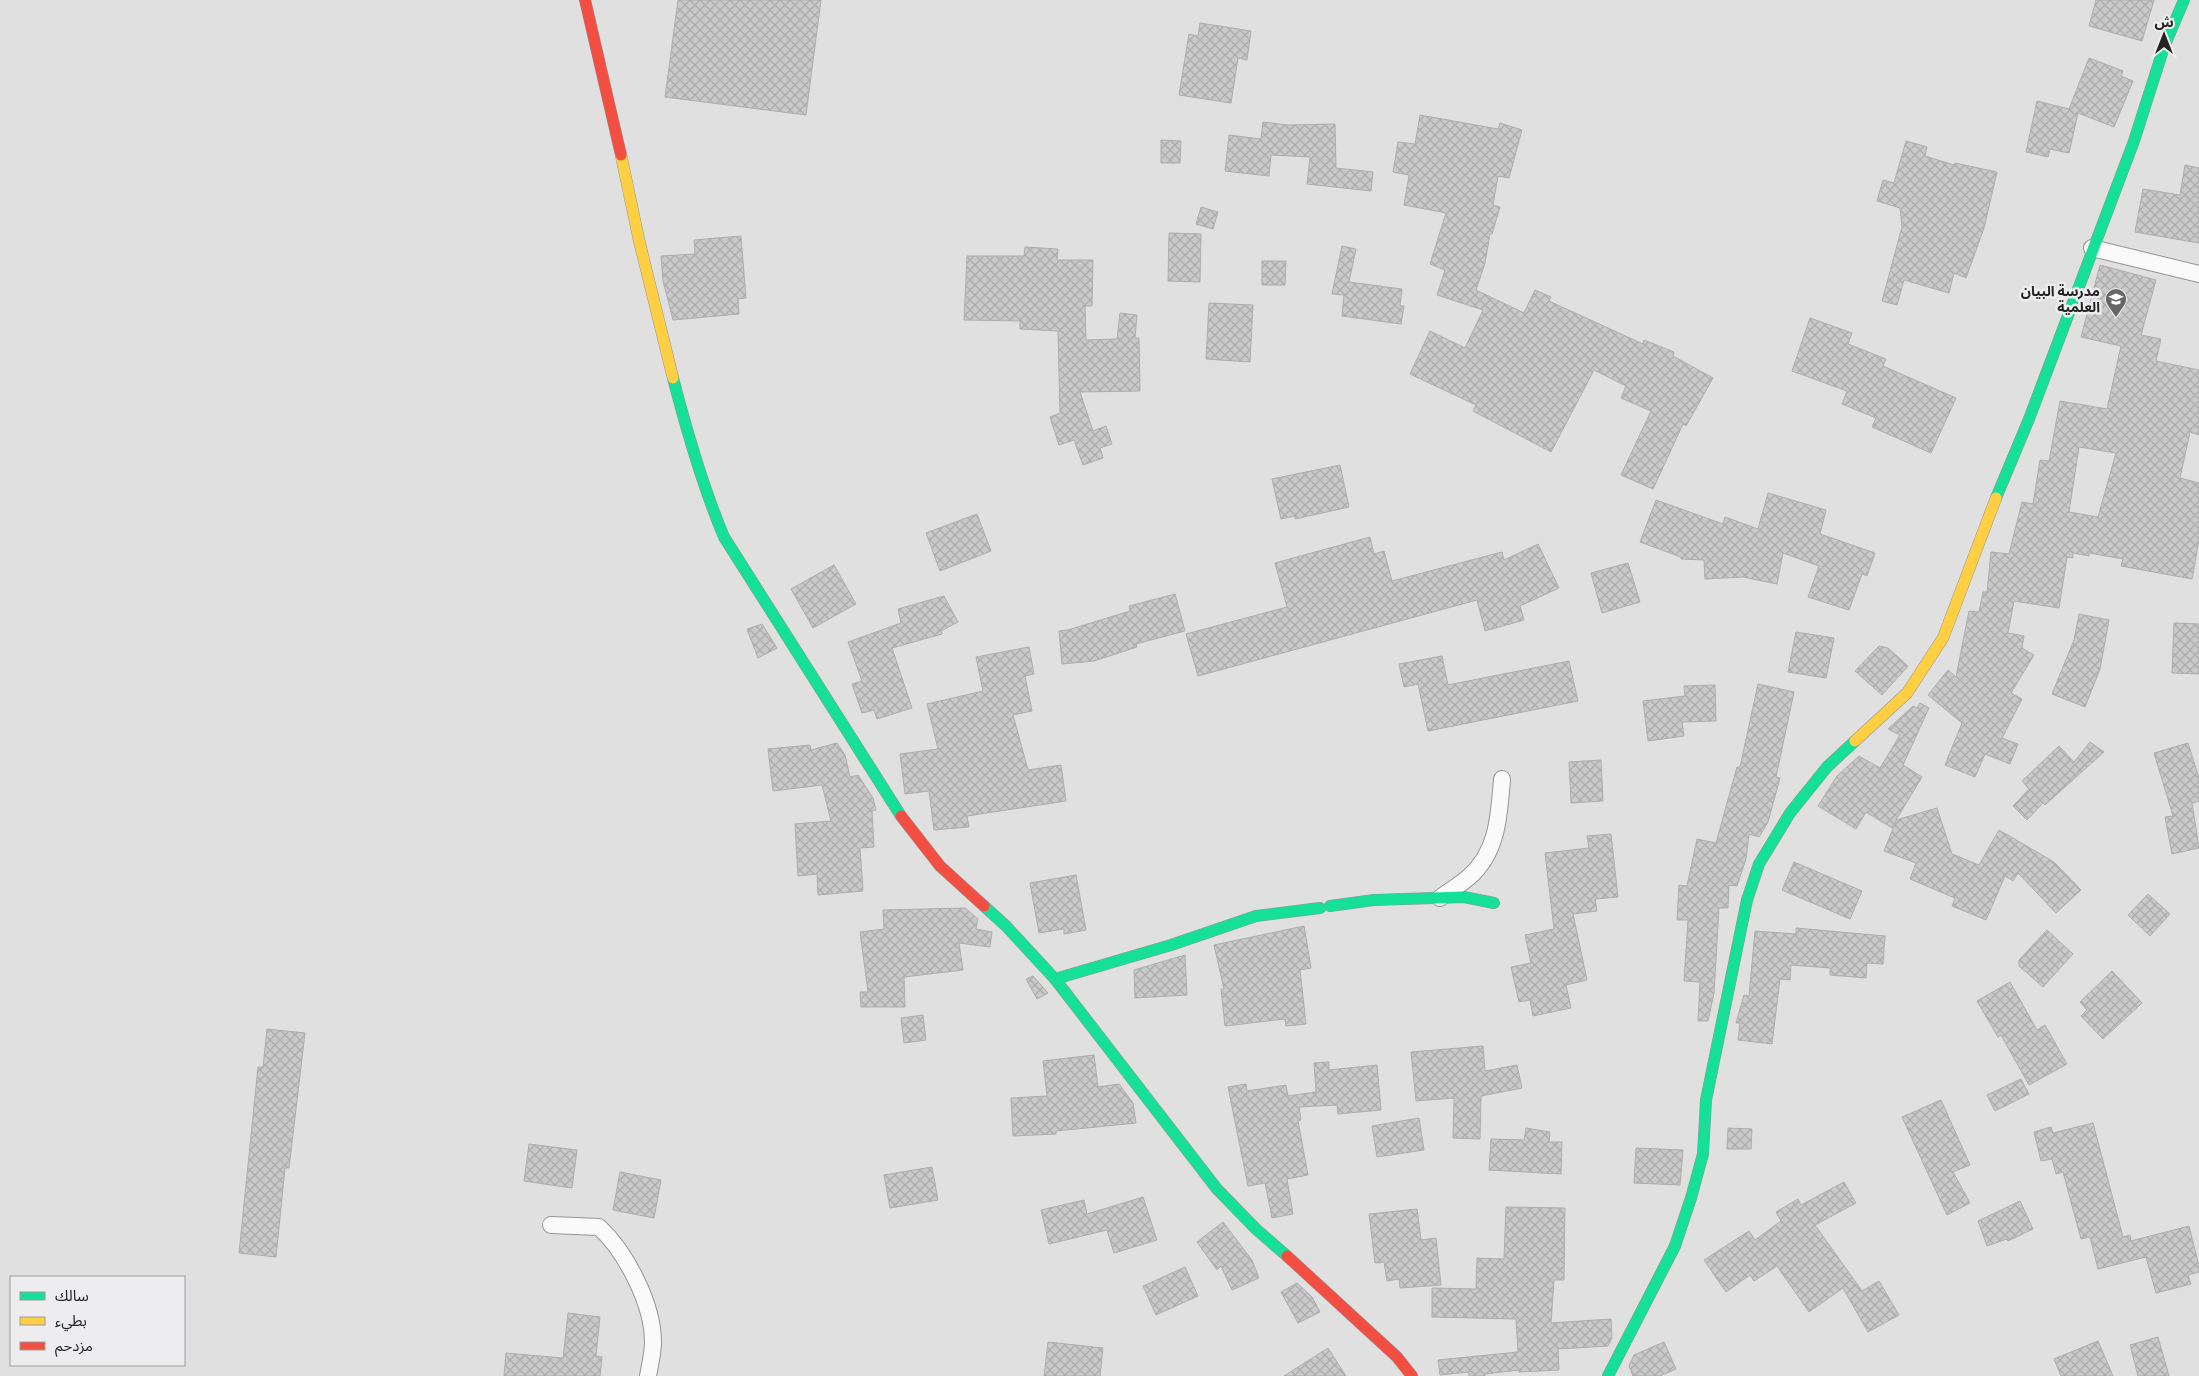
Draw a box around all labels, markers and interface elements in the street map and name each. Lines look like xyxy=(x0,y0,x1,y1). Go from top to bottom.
north arrow xyxy=(2139,10,2189,60)
text: ش xyxy=(2154,12,2174,31)
place label: مدرسة البيان العلمية xyxy=(2021,281,2100,316)
school or university icon: مدرسة البيان العلمية xyxy=(2104,287,2128,318)
legend xyxy=(10,1276,185,1366)
text: سالك xyxy=(55,1285,89,1306)
text: بطيء xyxy=(55,1310,87,1332)
text: مزدحم xyxy=(55,1335,93,1357)

